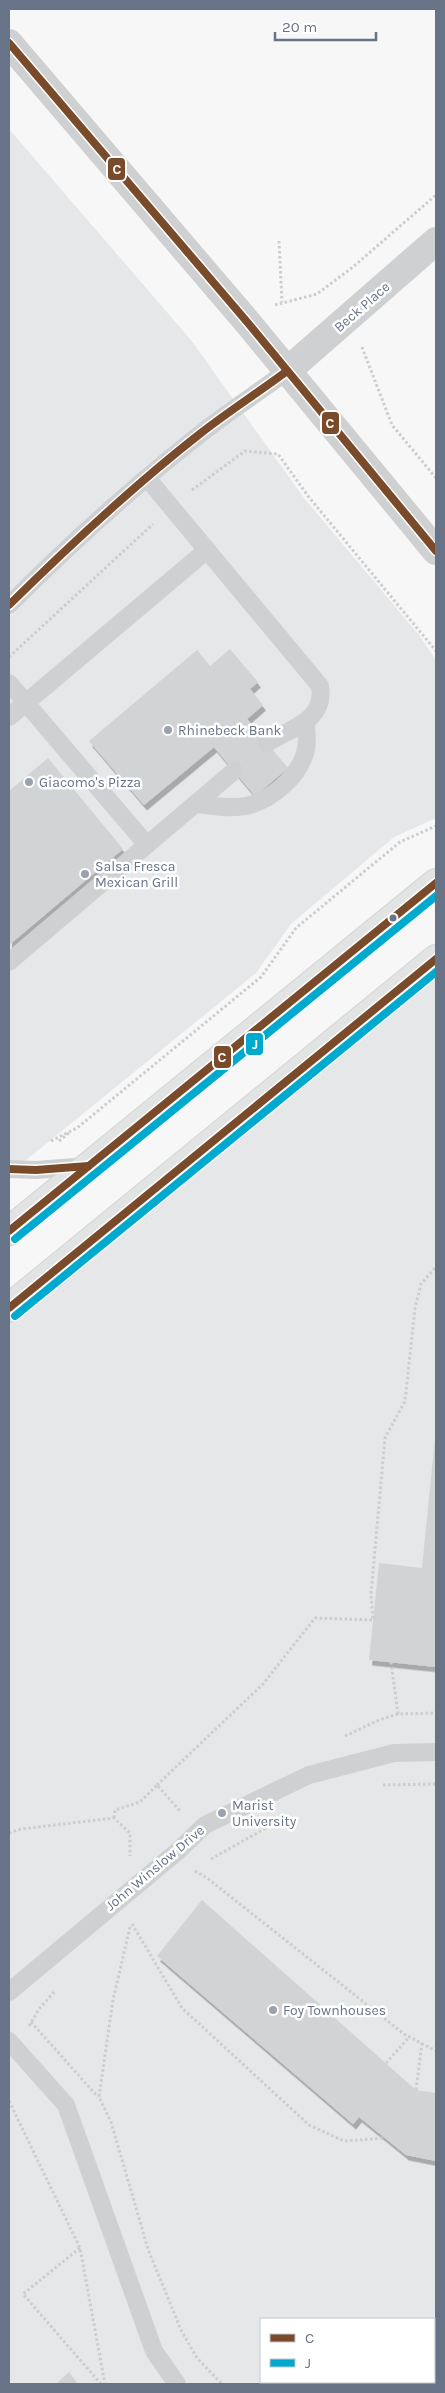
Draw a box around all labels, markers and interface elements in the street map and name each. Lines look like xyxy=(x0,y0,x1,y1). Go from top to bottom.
scale bar xyxy=(275,10,376,42)
text: 20 m xyxy=(282,18,317,36)
line badge: C xyxy=(107,157,126,181)
text: C xyxy=(113,161,122,178)
street label: Beck Place xyxy=(331,278,393,336)
line badge: C xyxy=(321,411,340,435)
text: C xyxy=(326,415,335,432)
place label: Rhinebeck Bank xyxy=(178,722,282,739)
marker: Rhinebeck Bank xyxy=(162,724,174,736)
place label: Giacomo's Pizza xyxy=(39,774,141,791)
marker: Giacomo's Pizza xyxy=(23,776,35,788)
place label: Salsa Fresca Mexican Grill xyxy=(95,858,178,891)
marker: Salsa Fresca Mexican Grill xyxy=(79,868,91,880)
unlabelled marker xyxy=(388,913,398,923)
line badge: J xyxy=(245,1032,264,1056)
text: J xyxy=(252,1036,258,1053)
line badge: C xyxy=(213,1045,232,1069)
text: C xyxy=(218,1049,227,1066)
place label: Marist University xyxy=(232,1797,297,1830)
marker: Marist University xyxy=(216,1807,228,1819)
street label: John Winslow Drive xyxy=(102,1822,208,1914)
place label: Foy Townhouses xyxy=(283,2002,386,2019)
marker: Foy Townhouses xyxy=(267,2004,279,2016)
legend xyxy=(260,2318,435,2383)
text: C xyxy=(305,2329,314,2347)
text: J xyxy=(305,2354,311,2372)

